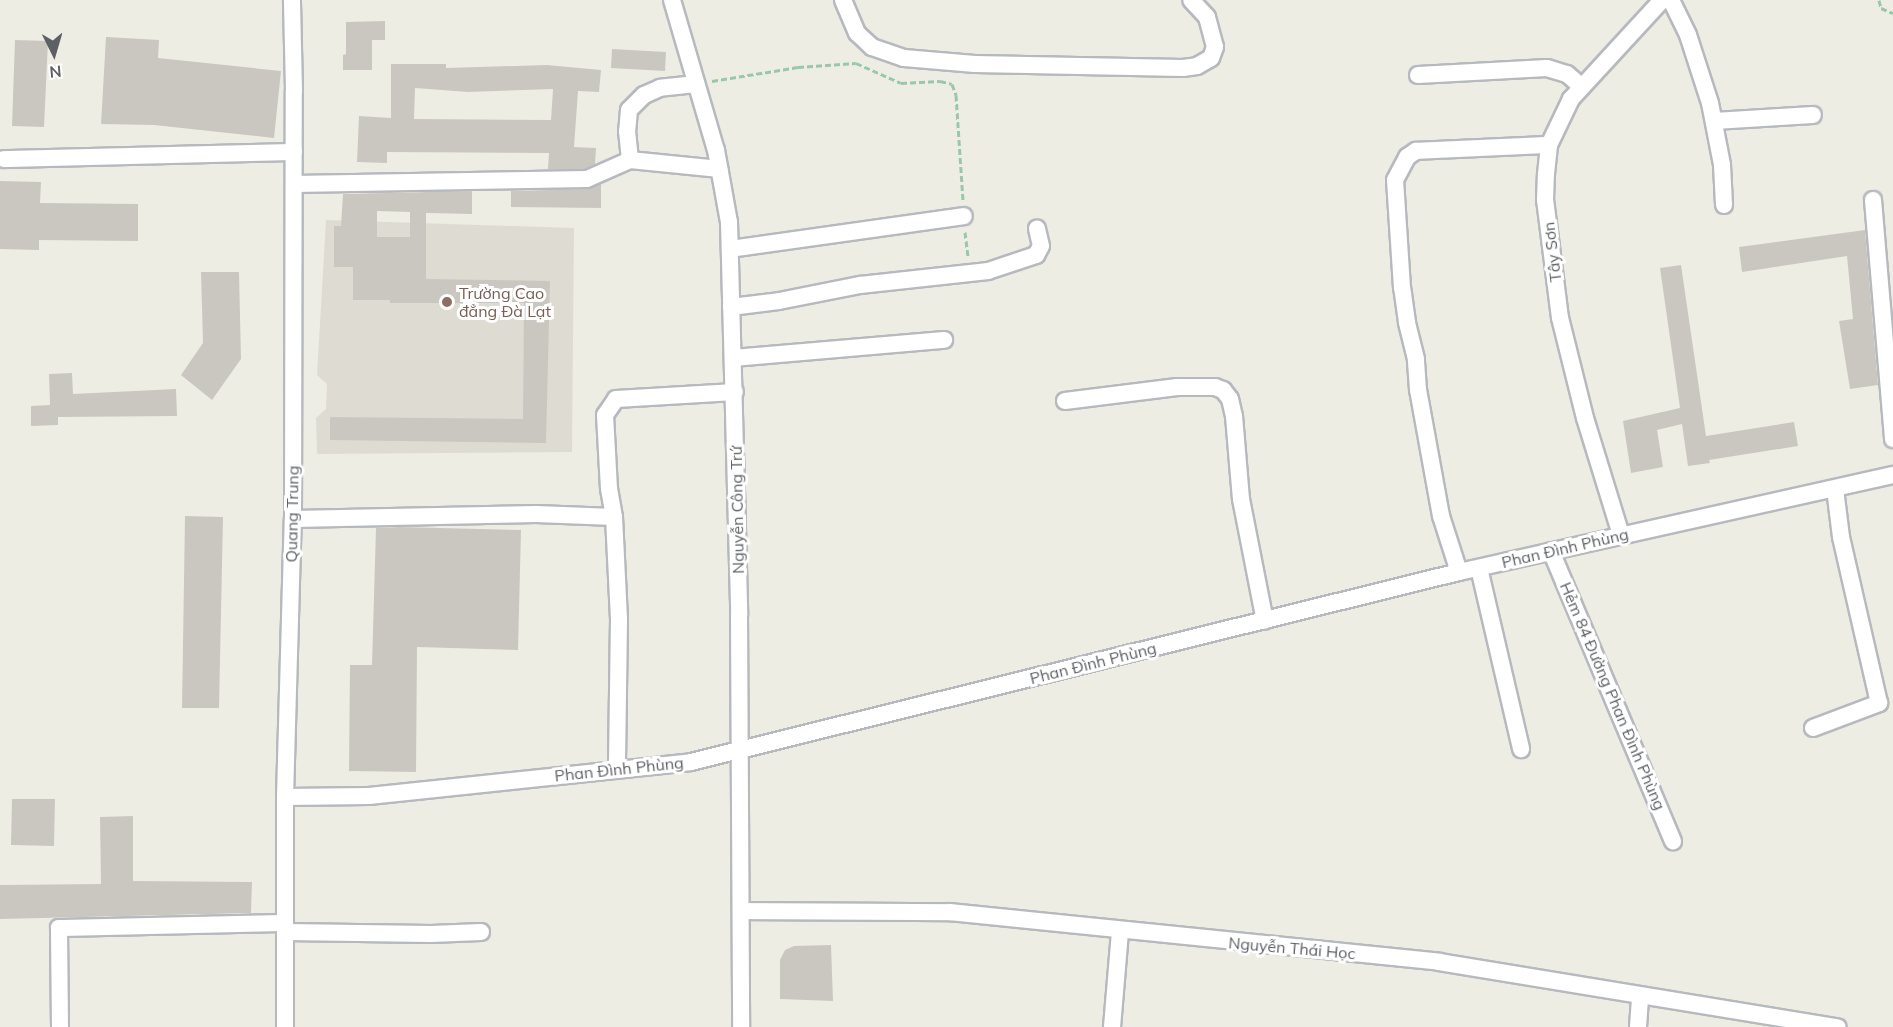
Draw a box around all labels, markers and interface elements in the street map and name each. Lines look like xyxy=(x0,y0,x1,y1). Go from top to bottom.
north arrow xyxy=(24,24,84,84)
text: N xyxy=(49,61,62,82)
street label: Tây Sơn xyxy=(1539,221,1565,283)
place label: Trường Cao đẳng Đà Lạt xyxy=(459,283,551,321)
marker: Trường Cao đẳng Đà Lạt xyxy=(440,295,454,309)
street label: Nguyễn Công Trứ xyxy=(726,446,748,574)
street label: Quang Trung xyxy=(282,465,302,563)
street label: Phan Đình Phùng xyxy=(1500,524,1630,572)
street label: Hẻm 84 Đường Phan Đình Phùng xyxy=(1556,579,1670,813)
street label: Phan Đình Phùng xyxy=(1028,638,1158,688)
street label: Phan Đình Phùng xyxy=(554,753,684,785)
street label: Nguyễn Thái Học xyxy=(1228,933,1356,963)

